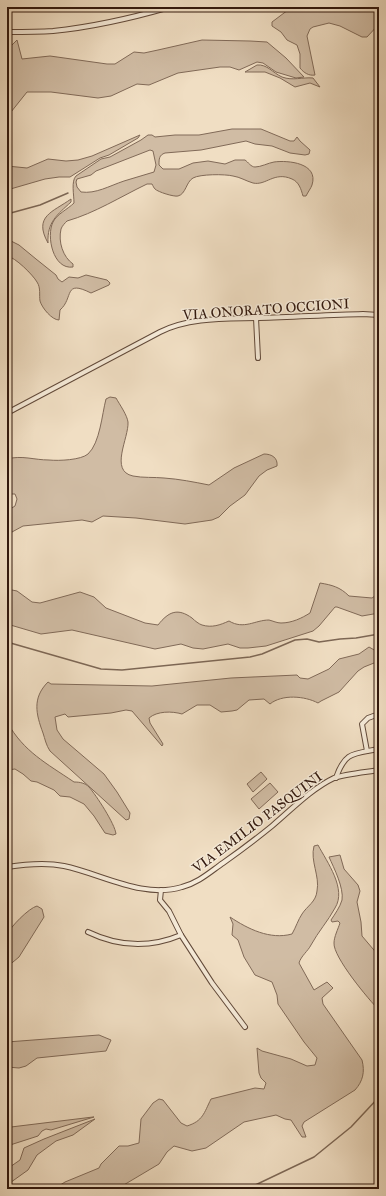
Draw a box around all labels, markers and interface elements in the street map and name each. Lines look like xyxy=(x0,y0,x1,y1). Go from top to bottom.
street label: VIA ONORATO OCCIONI xyxy=(181,295,350,324)
street label: VIA EMILIO PASQUINI xyxy=(188,768,326,877)

